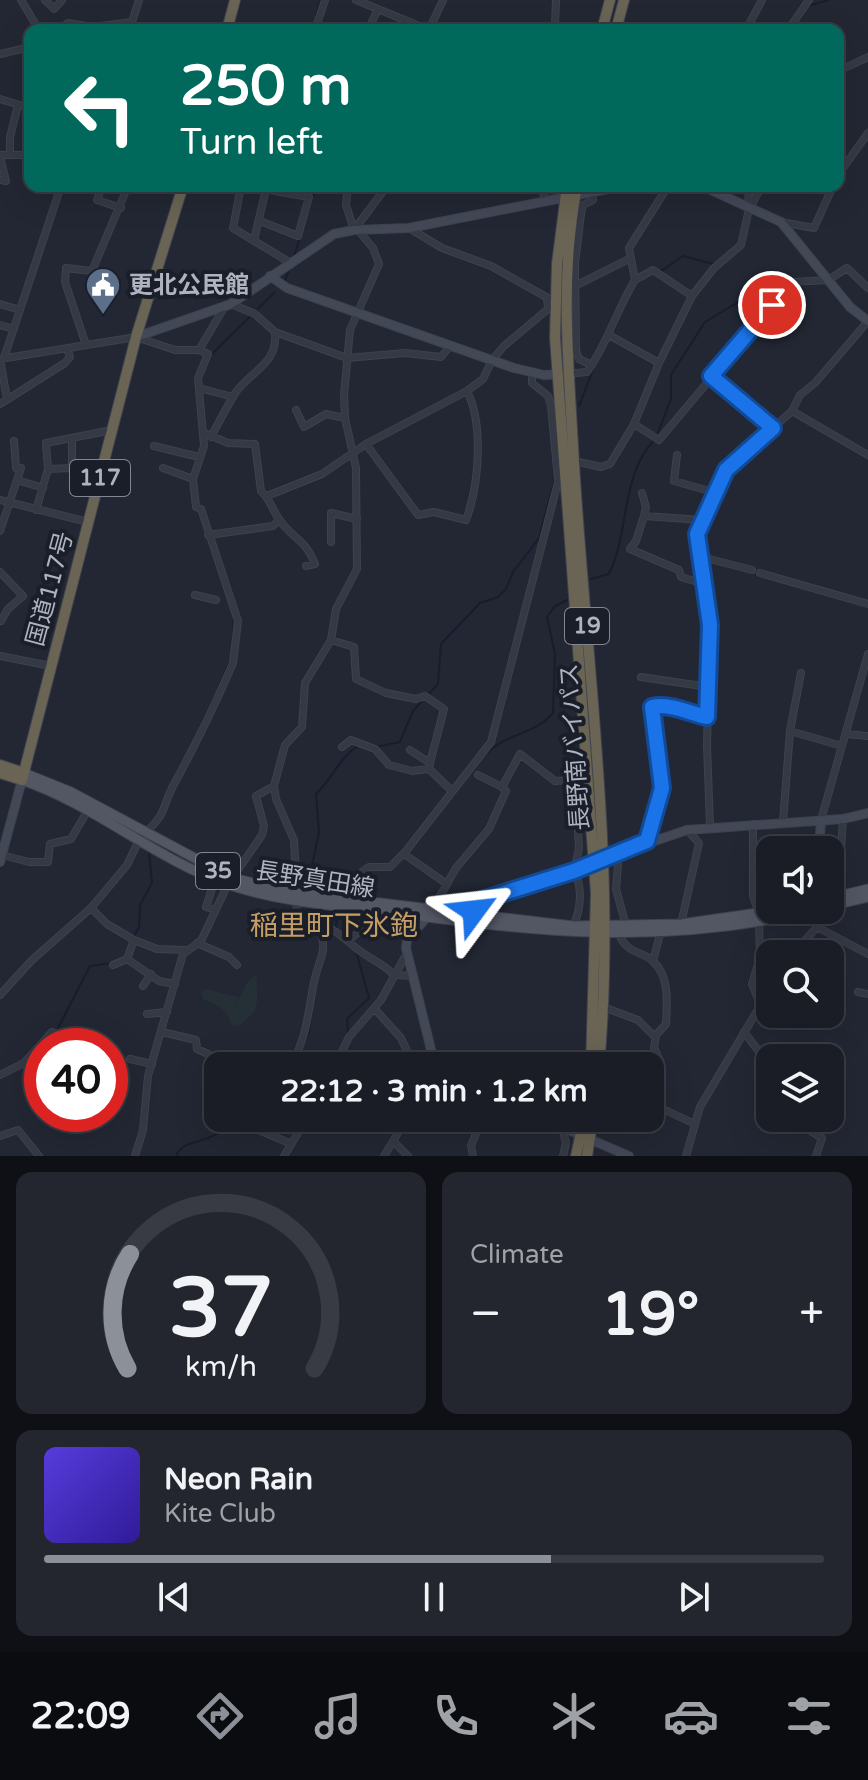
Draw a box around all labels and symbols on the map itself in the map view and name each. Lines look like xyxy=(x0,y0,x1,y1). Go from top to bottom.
public building icon: 更北公民館 xyxy=(84,266,122,316)
place label: 更北公民館 xyxy=(129,271,249,300)
pin xyxy=(738,271,806,339)
road number: 117 xyxy=(70,460,130,496)
street label: 国道117号 xyxy=(21,529,79,649)
road number: 19 xyxy=(565,608,609,644)
street label: 長野南バイパス xyxy=(555,662,595,832)
road number: 35 xyxy=(196,853,240,889)
street label: 長野真田線 xyxy=(253,856,377,904)
position arrow xyxy=(432,869,516,953)
district label: 稲里町下氷鉋 xyxy=(250,909,418,943)
speed limit sign: 40 xyxy=(24,1028,128,1132)

